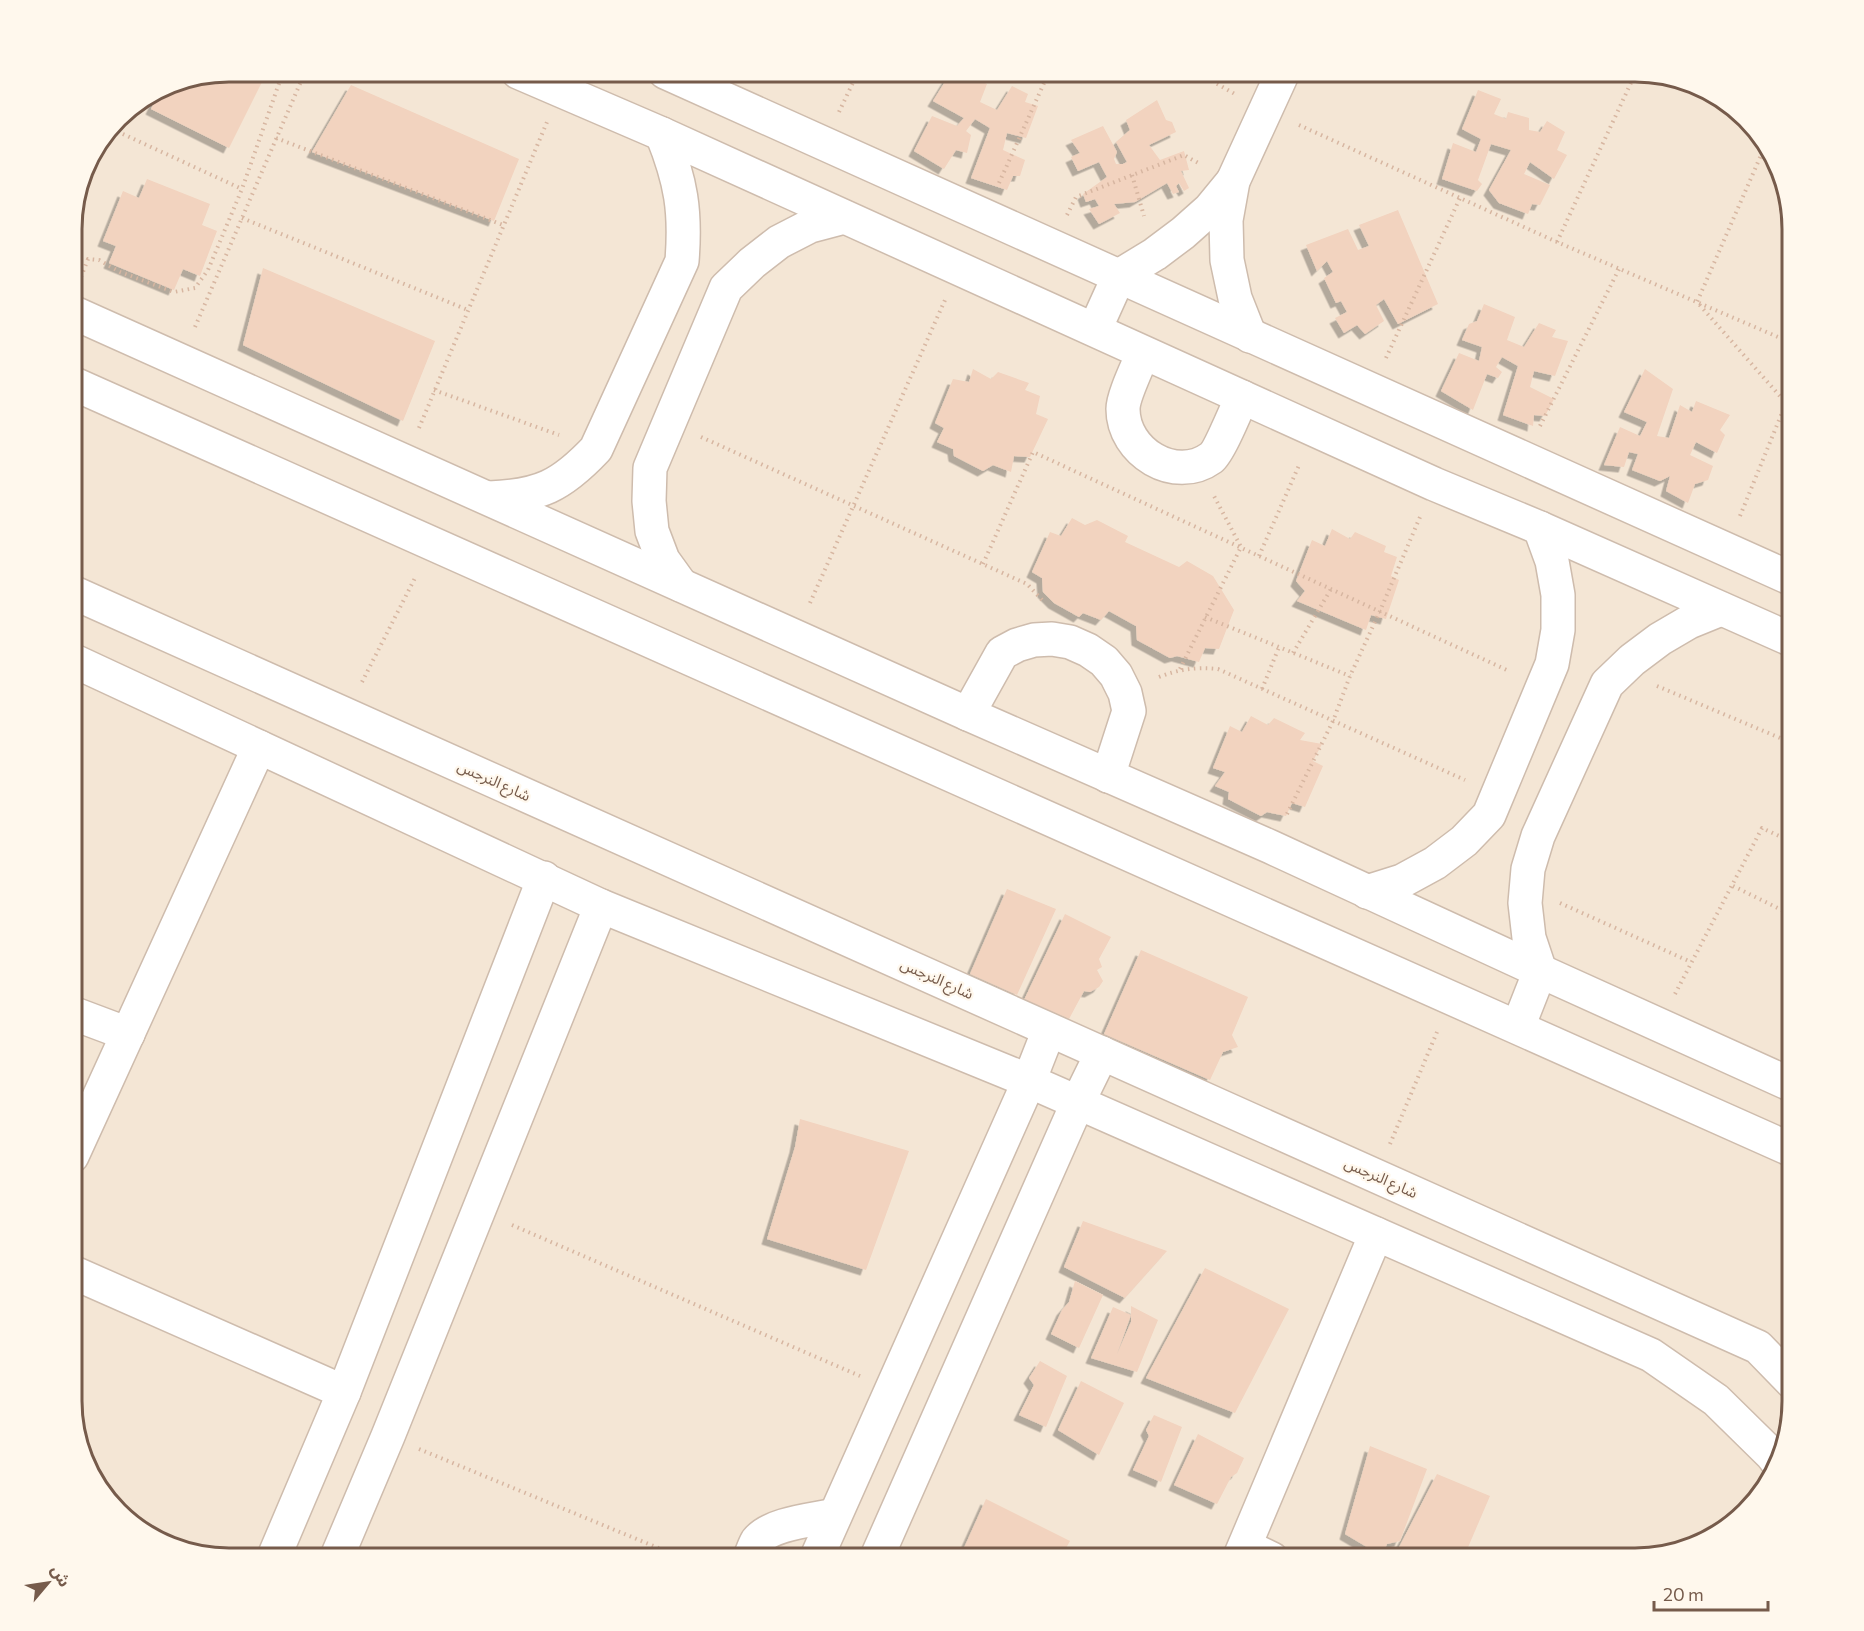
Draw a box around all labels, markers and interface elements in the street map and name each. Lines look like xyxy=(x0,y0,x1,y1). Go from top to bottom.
street label: شارع النرجس xyxy=(454,756,534,808)
street label: شارع النرجس xyxy=(897,954,977,1006)
street label: شارع النرجس xyxy=(1341,1153,1421,1205)
north arrow xyxy=(18,1553,78,1613)
text: ش xyxy=(47,1561,75,1590)
scale bar xyxy=(1654,1574,1768,1612)
text: 20 m xyxy=(1663,1583,1704,1605)

